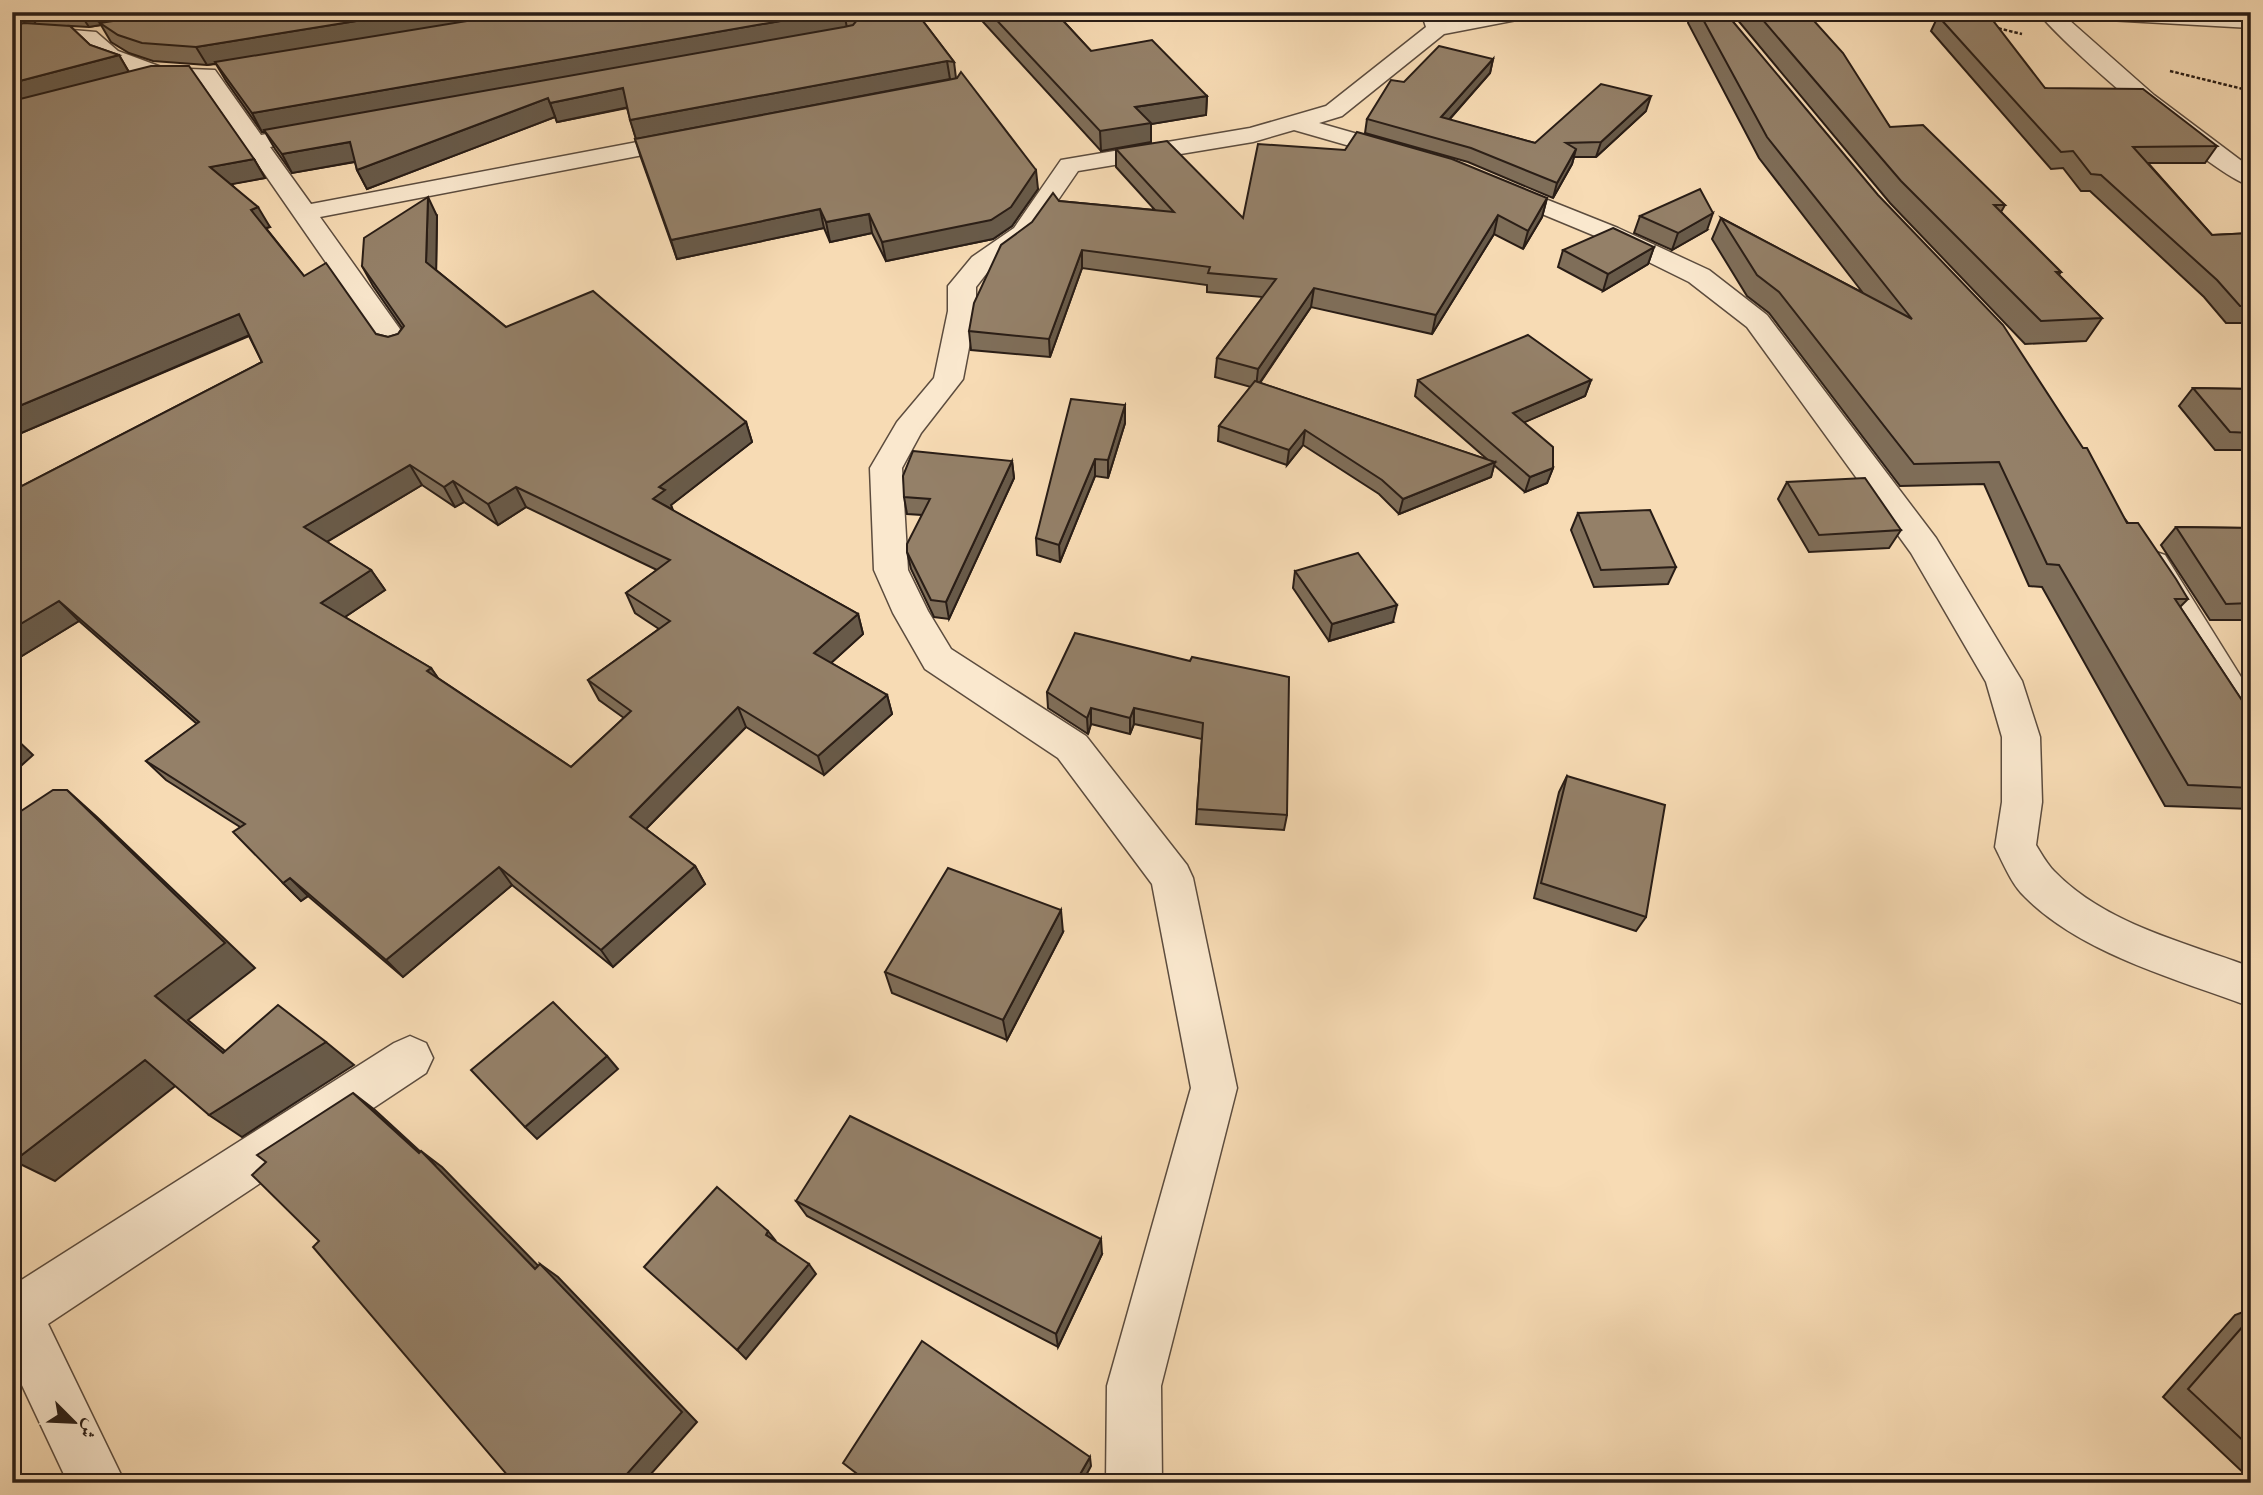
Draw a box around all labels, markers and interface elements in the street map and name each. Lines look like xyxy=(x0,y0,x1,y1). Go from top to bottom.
north arrow xyxy=(38,1386,108,1456)
text: ش xyxy=(72,1414,103,1442)

